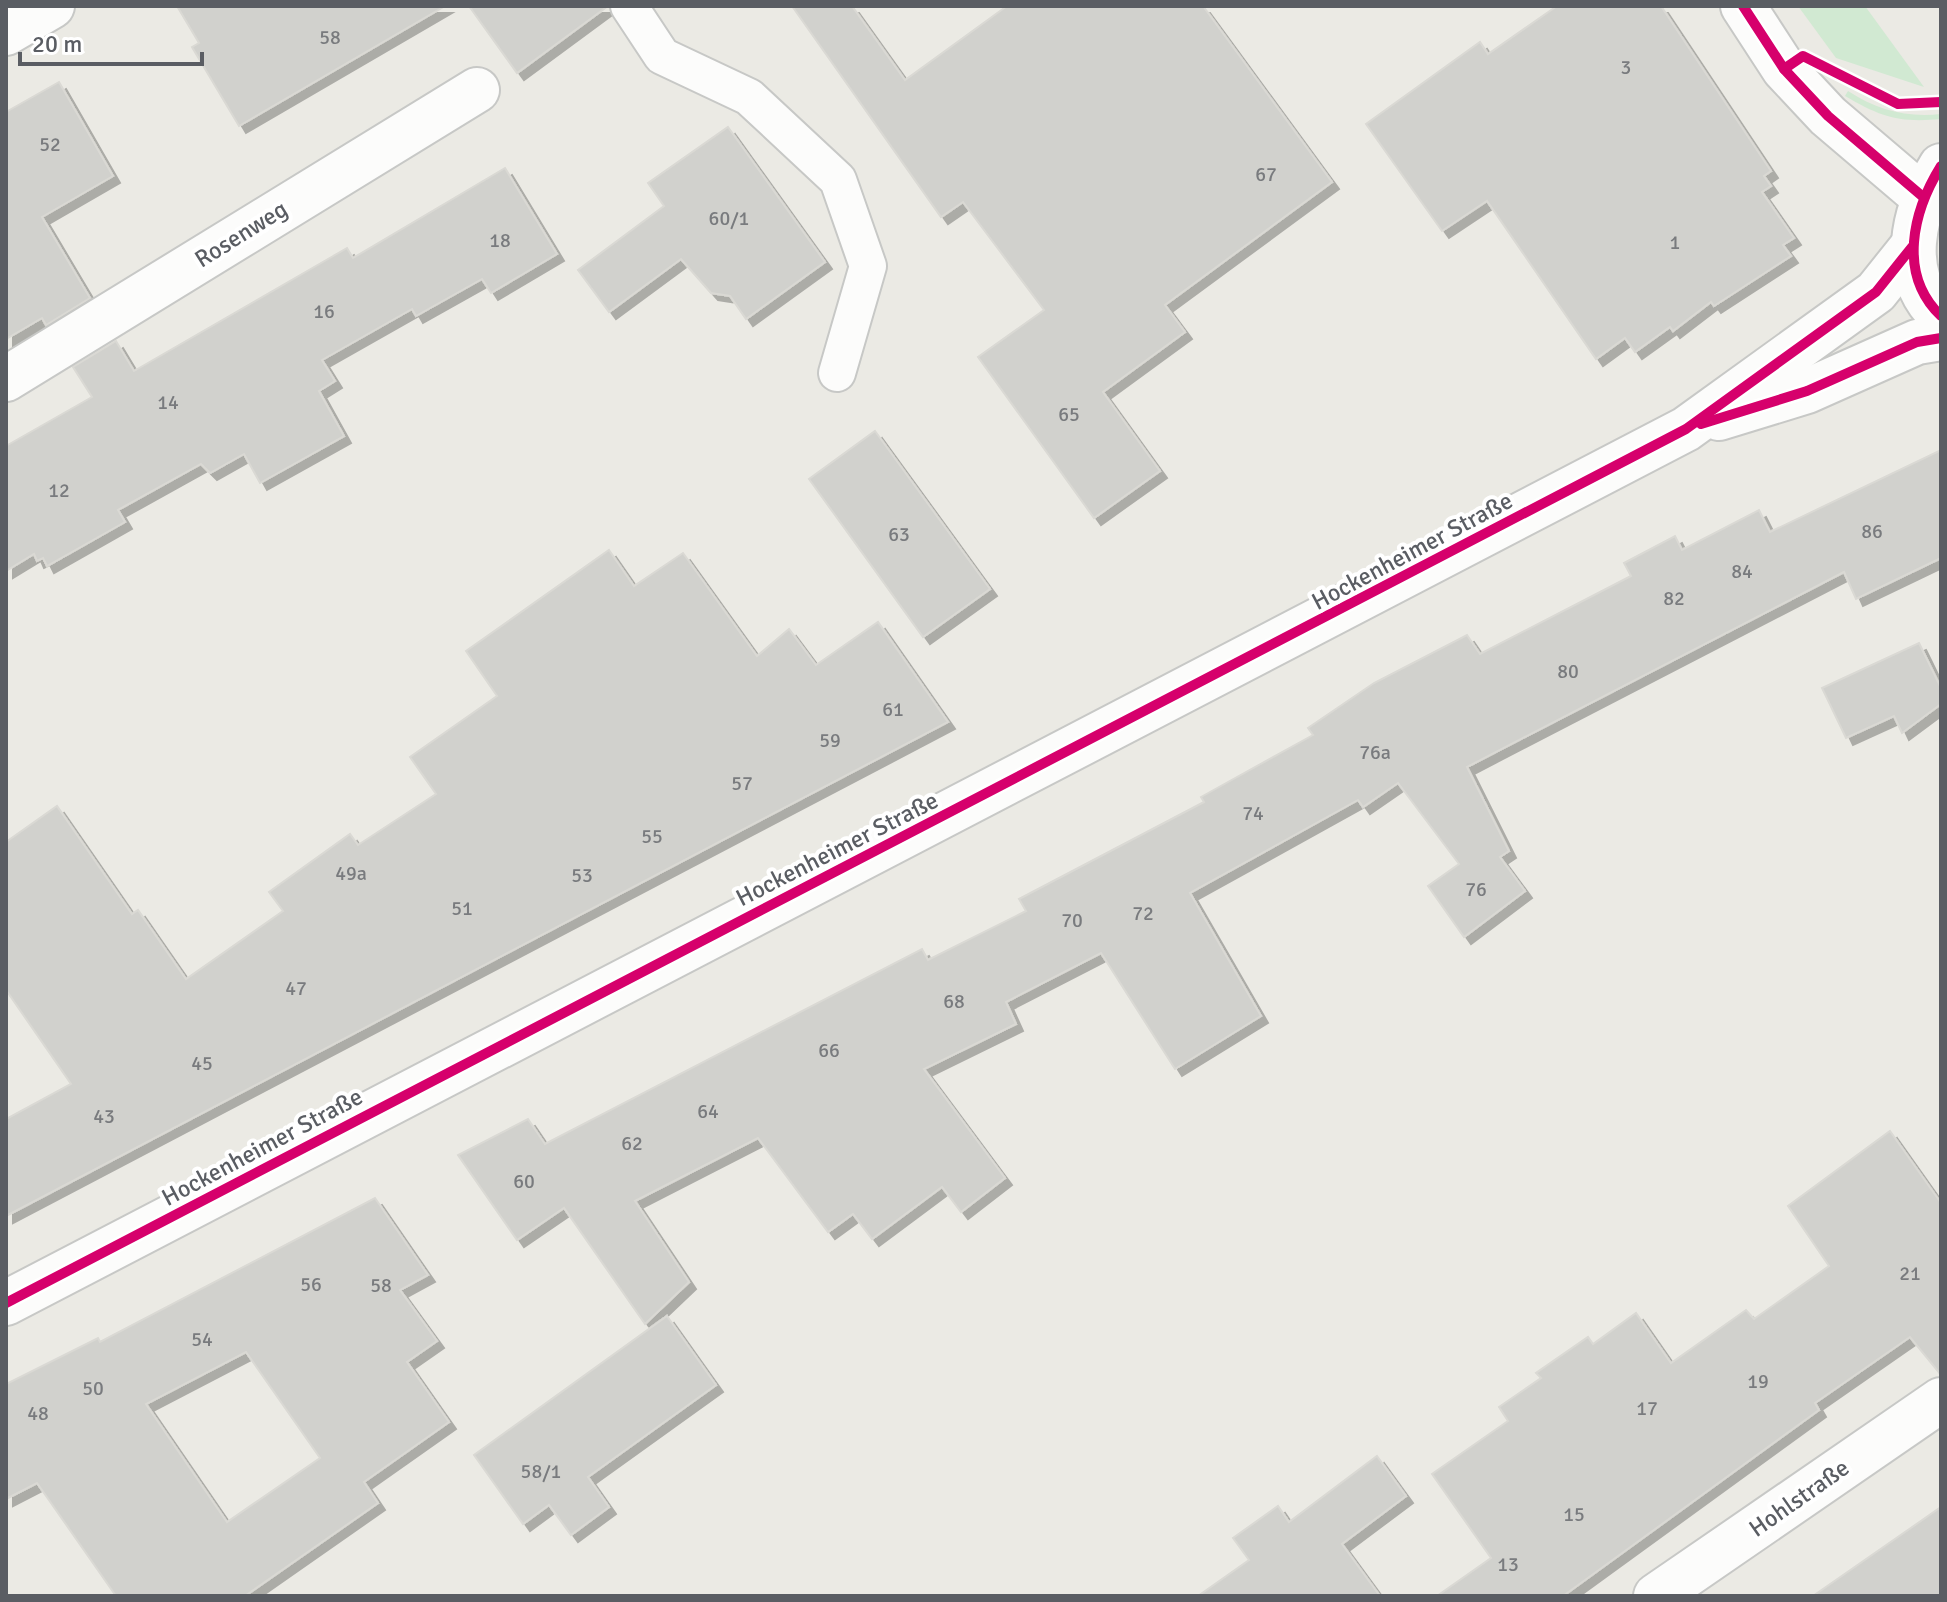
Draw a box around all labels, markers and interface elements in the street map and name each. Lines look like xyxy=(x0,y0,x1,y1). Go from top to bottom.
scale bar xyxy=(20,16,202,66)
house number: 58 xyxy=(319,25,341,50)
text: 20 m xyxy=(32,29,82,59)
house number: 3 xyxy=(1621,55,1631,80)
house number: 52 xyxy=(39,132,61,157)
house number: 67 xyxy=(1255,162,1277,187)
street label: Rosenweg xyxy=(189,194,293,274)
house number: 60/1 xyxy=(709,206,749,231)
house number: 18 xyxy=(489,228,511,253)
house number: 1 xyxy=(1670,230,1680,255)
house number: 16 xyxy=(313,299,335,324)
house number: 14 xyxy=(157,390,179,415)
house number: 65 xyxy=(1058,402,1080,427)
house number: 12 xyxy=(48,478,70,503)
street label: Hockenheimer Straße xyxy=(1306,485,1518,617)
house number: 86 xyxy=(1861,519,1883,544)
house number: 63 xyxy=(888,522,910,547)
house number: 84 xyxy=(1731,559,1753,584)
house number: 82 xyxy=(1663,586,1685,611)
house number: 80 xyxy=(1557,659,1579,684)
house number: 61 xyxy=(882,697,904,722)
house number: 59 xyxy=(819,728,841,753)
house number: 76a xyxy=(1359,740,1391,765)
house number: 57 xyxy=(731,771,753,796)
street label: Hockenheimer Straße xyxy=(731,785,943,913)
house number: 74 xyxy=(1242,801,1264,826)
house number: 55 xyxy=(641,824,663,849)
house number: 49a xyxy=(335,861,367,886)
house number: 53 xyxy=(571,863,593,888)
house number: 76 xyxy=(1465,877,1487,902)
house number: 51 xyxy=(451,896,473,921)
house number: 72 xyxy=(1132,901,1154,926)
house number: 70 xyxy=(1061,908,1083,933)
house number: 47 xyxy=(285,976,307,1001)
house number: 68 xyxy=(943,989,965,1014)
house number: 66 xyxy=(818,1038,840,1063)
house number: 45 xyxy=(191,1051,213,1076)
street label: Hockenheimer Straße xyxy=(156,1081,368,1213)
house number: 64 xyxy=(697,1099,719,1124)
house number: 43 xyxy=(93,1104,115,1129)
house number: 62 xyxy=(621,1131,643,1156)
house number: 60 xyxy=(513,1169,535,1194)
house number: 21 xyxy=(1899,1261,1921,1286)
house number: 56 xyxy=(300,1272,322,1297)
house number: 58 xyxy=(370,1273,392,1298)
house number: 54 xyxy=(191,1327,213,1352)
house number: 19 xyxy=(1747,1369,1769,1394)
house number: 50 xyxy=(82,1376,104,1401)
house number: 17 xyxy=(1636,1396,1658,1421)
house number: 48 xyxy=(27,1401,49,1426)
street label: Hohlstraße xyxy=(1743,1453,1855,1543)
house number: 58/1 xyxy=(521,1459,561,1484)
house number: 15 xyxy=(1563,1502,1585,1527)
house number: 13 xyxy=(1497,1552,1519,1577)

